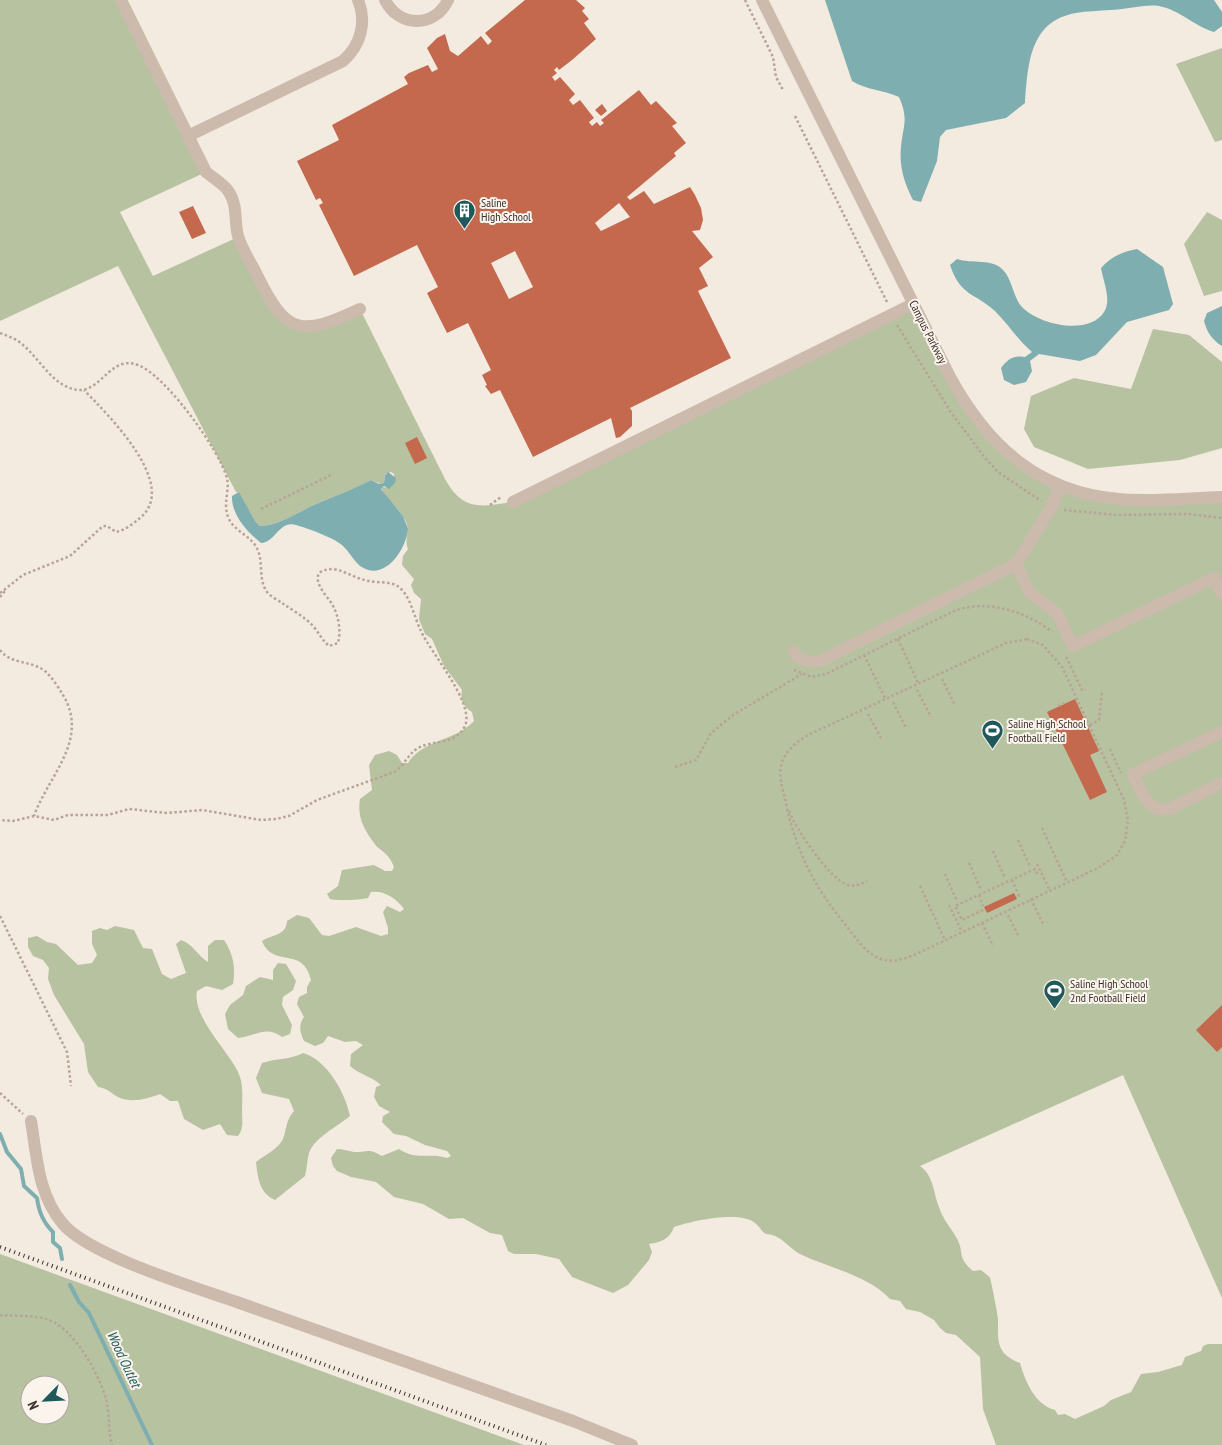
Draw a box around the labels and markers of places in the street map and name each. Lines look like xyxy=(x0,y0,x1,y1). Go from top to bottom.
place label: Saline High School xyxy=(481,195,531,224)
building icon: Saline High School xyxy=(453,198,477,229)
place label: Saline High School Football Field xyxy=(1008,716,1086,745)
sports icon: Saline High School Football Field xyxy=(980,719,1004,750)
place label: Saline High School 2nd Football Field xyxy=(1070,976,1148,1005)
sports icon: Saline High School 2nd Football Field xyxy=(1042,979,1066,1010)

